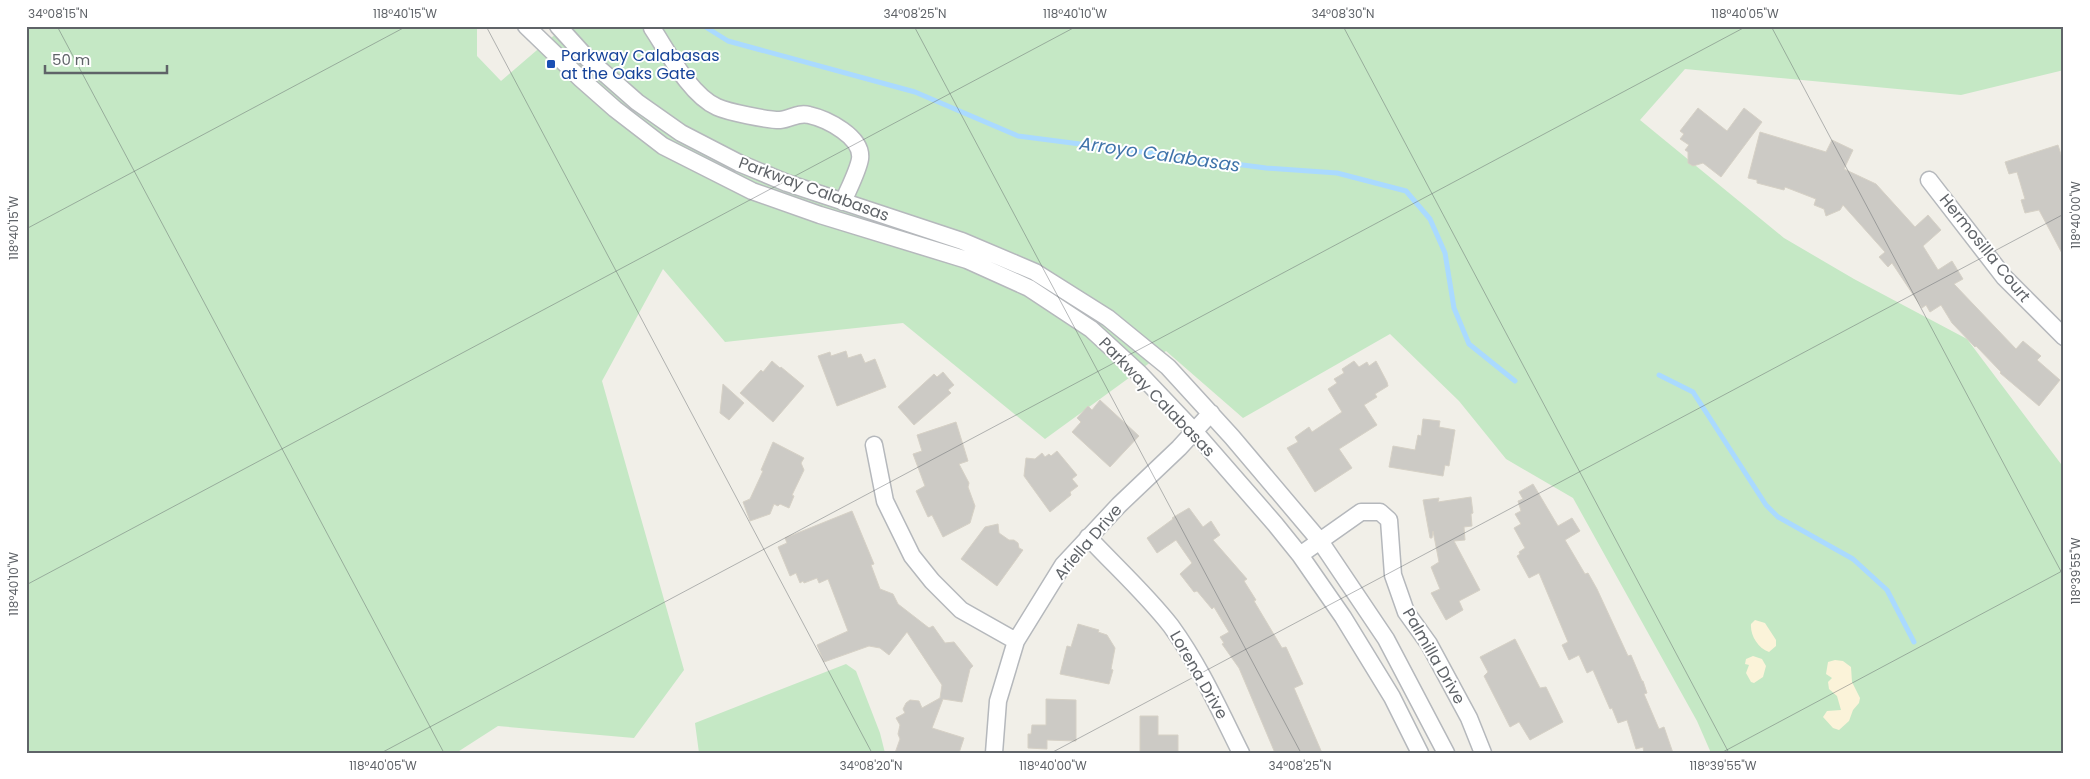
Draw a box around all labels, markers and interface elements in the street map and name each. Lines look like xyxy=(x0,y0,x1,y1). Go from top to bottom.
text: 34°08'15"N xyxy=(28,5,88,22)
text: 118°40'15"W xyxy=(373,5,437,22)
text: 34°08'25"N xyxy=(884,5,946,22)
text: 118°40'10"W xyxy=(1043,5,1107,22)
text: 34°08'30"N xyxy=(1311,5,1375,22)
text: 118°40'05"W xyxy=(1711,5,1779,22)
scale bar xyxy=(45,42,168,74)
place label: Parkway Calabasas at the Oaks Gate xyxy=(561,44,720,85)
text: 50 m xyxy=(52,49,90,70)
marker: Parkway Calabasas at the Oaks Gate xyxy=(545,58,557,70)
water label: Arroyo Calabasas xyxy=(1077,130,1242,178)
street label: Parkway Calabasas xyxy=(736,151,892,227)
text: 118°40'00"W xyxy=(2067,181,2084,249)
street label: Hermosilla Court xyxy=(1934,189,2036,307)
text: 118°40'15"W xyxy=(5,196,22,260)
street label: Parkway Calabasas xyxy=(1094,332,1220,462)
street label: Ariella Drive xyxy=(1049,499,1127,585)
text: 118°39'55"W xyxy=(2067,537,2084,605)
text: 118°40'10"W xyxy=(5,552,22,616)
street label: Palmilla Drive xyxy=(1397,604,1471,708)
street label: Lorena Drive xyxy=(1164,627,1234,723)
text: 118°40'05"W xyxy=(349,757,417,774)
text: 34°08'20"N xyxy=(840,757,902,774)
text: 118°40'00"W xyxy=(1019,757,1087,774)
text: 34°08'25"N xyxy=(1269,757,1331,774)
text: 118°39'55"W xyxy=(1690,757,1757,774)

